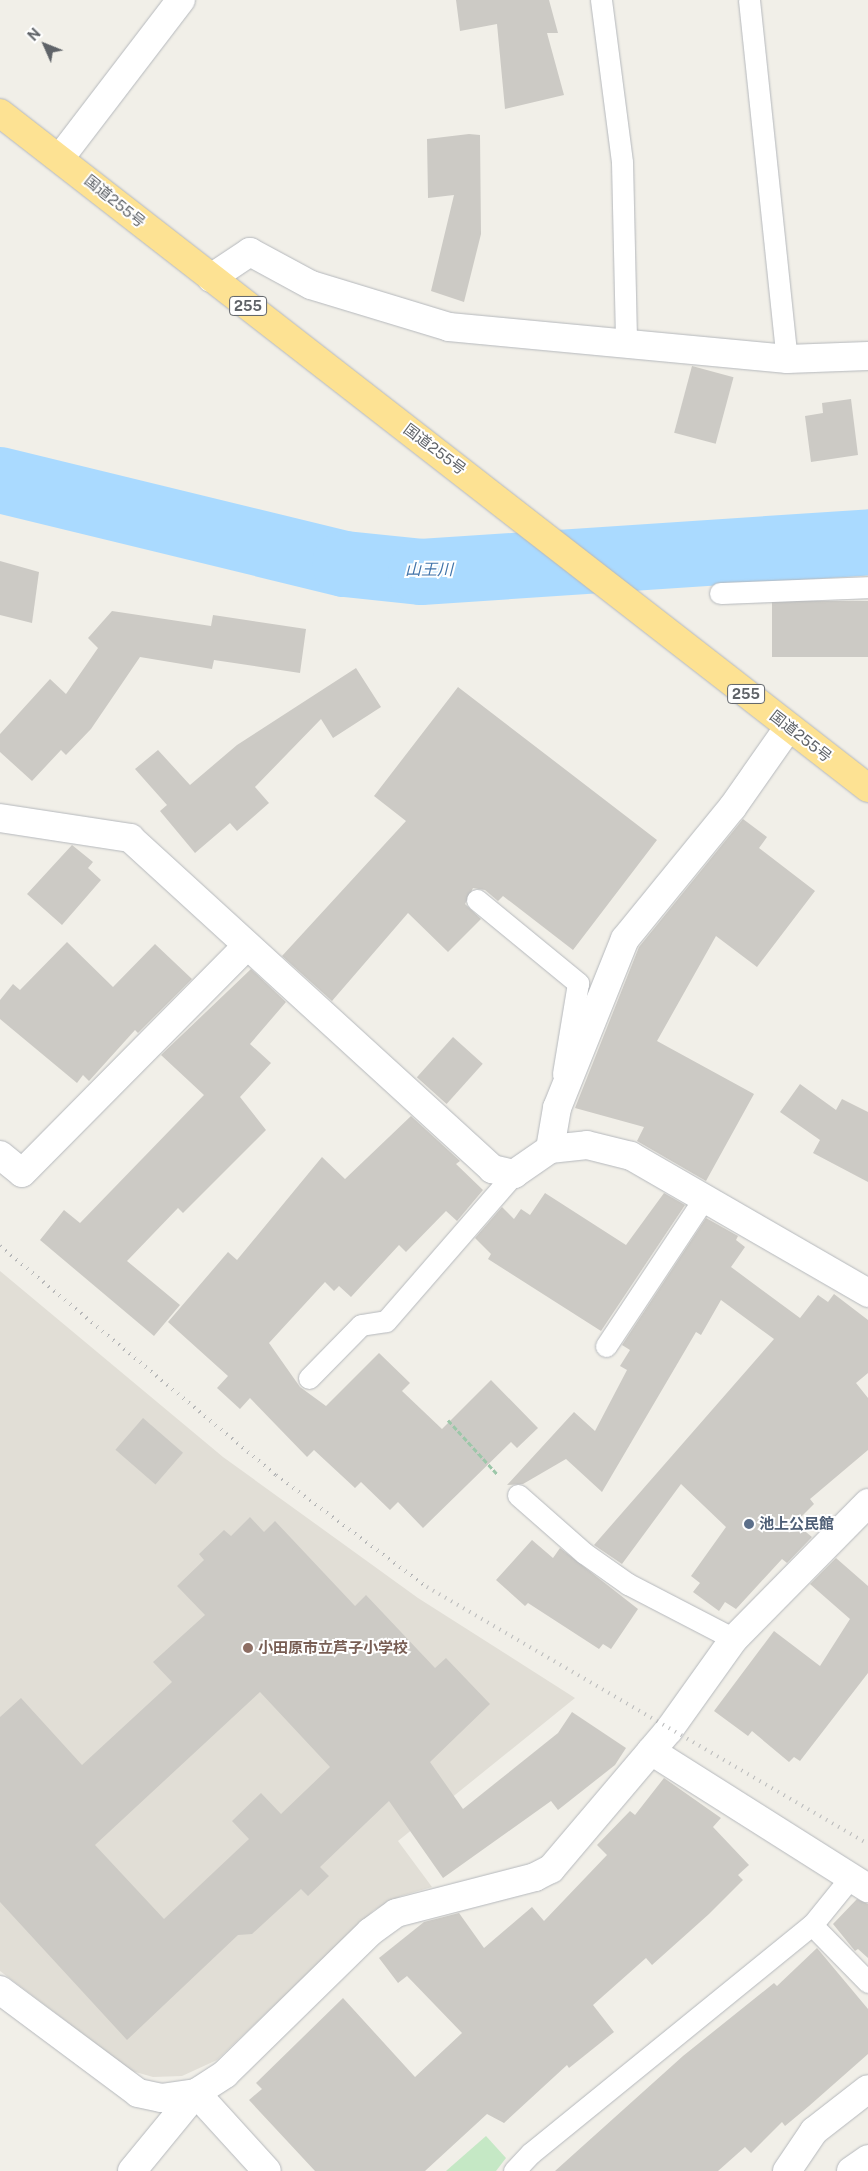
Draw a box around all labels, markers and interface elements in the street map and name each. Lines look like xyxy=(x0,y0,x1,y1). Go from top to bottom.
north arrow xyxy=(20,20,70,70)
text: N xyxy=(25,25,44,44)
street label: 国道255号 xyxy=(81,171,149,231)
road number: 255 xyxy=(228,294,268,318)
street label: 国道255号 xyxy=(400,420,470,478)
water label: 山王川 xyxy=(405,560,453,580)
road number: 255 xyxy=(726,682,766,706)
street label: 国道255号 xyxy=(767,706,835,766)
place label: 池上公民館 xyxy=(759,1515,834,1533)
marker: 池上公民館 xyxy=(743,1518,755,1530)
place label: 小田原市立芦子小学校 xyxy=(258,1639,408,1657)
marker: 小田原市立芦子小学校 xyxy=(242,1642,254,1654)

